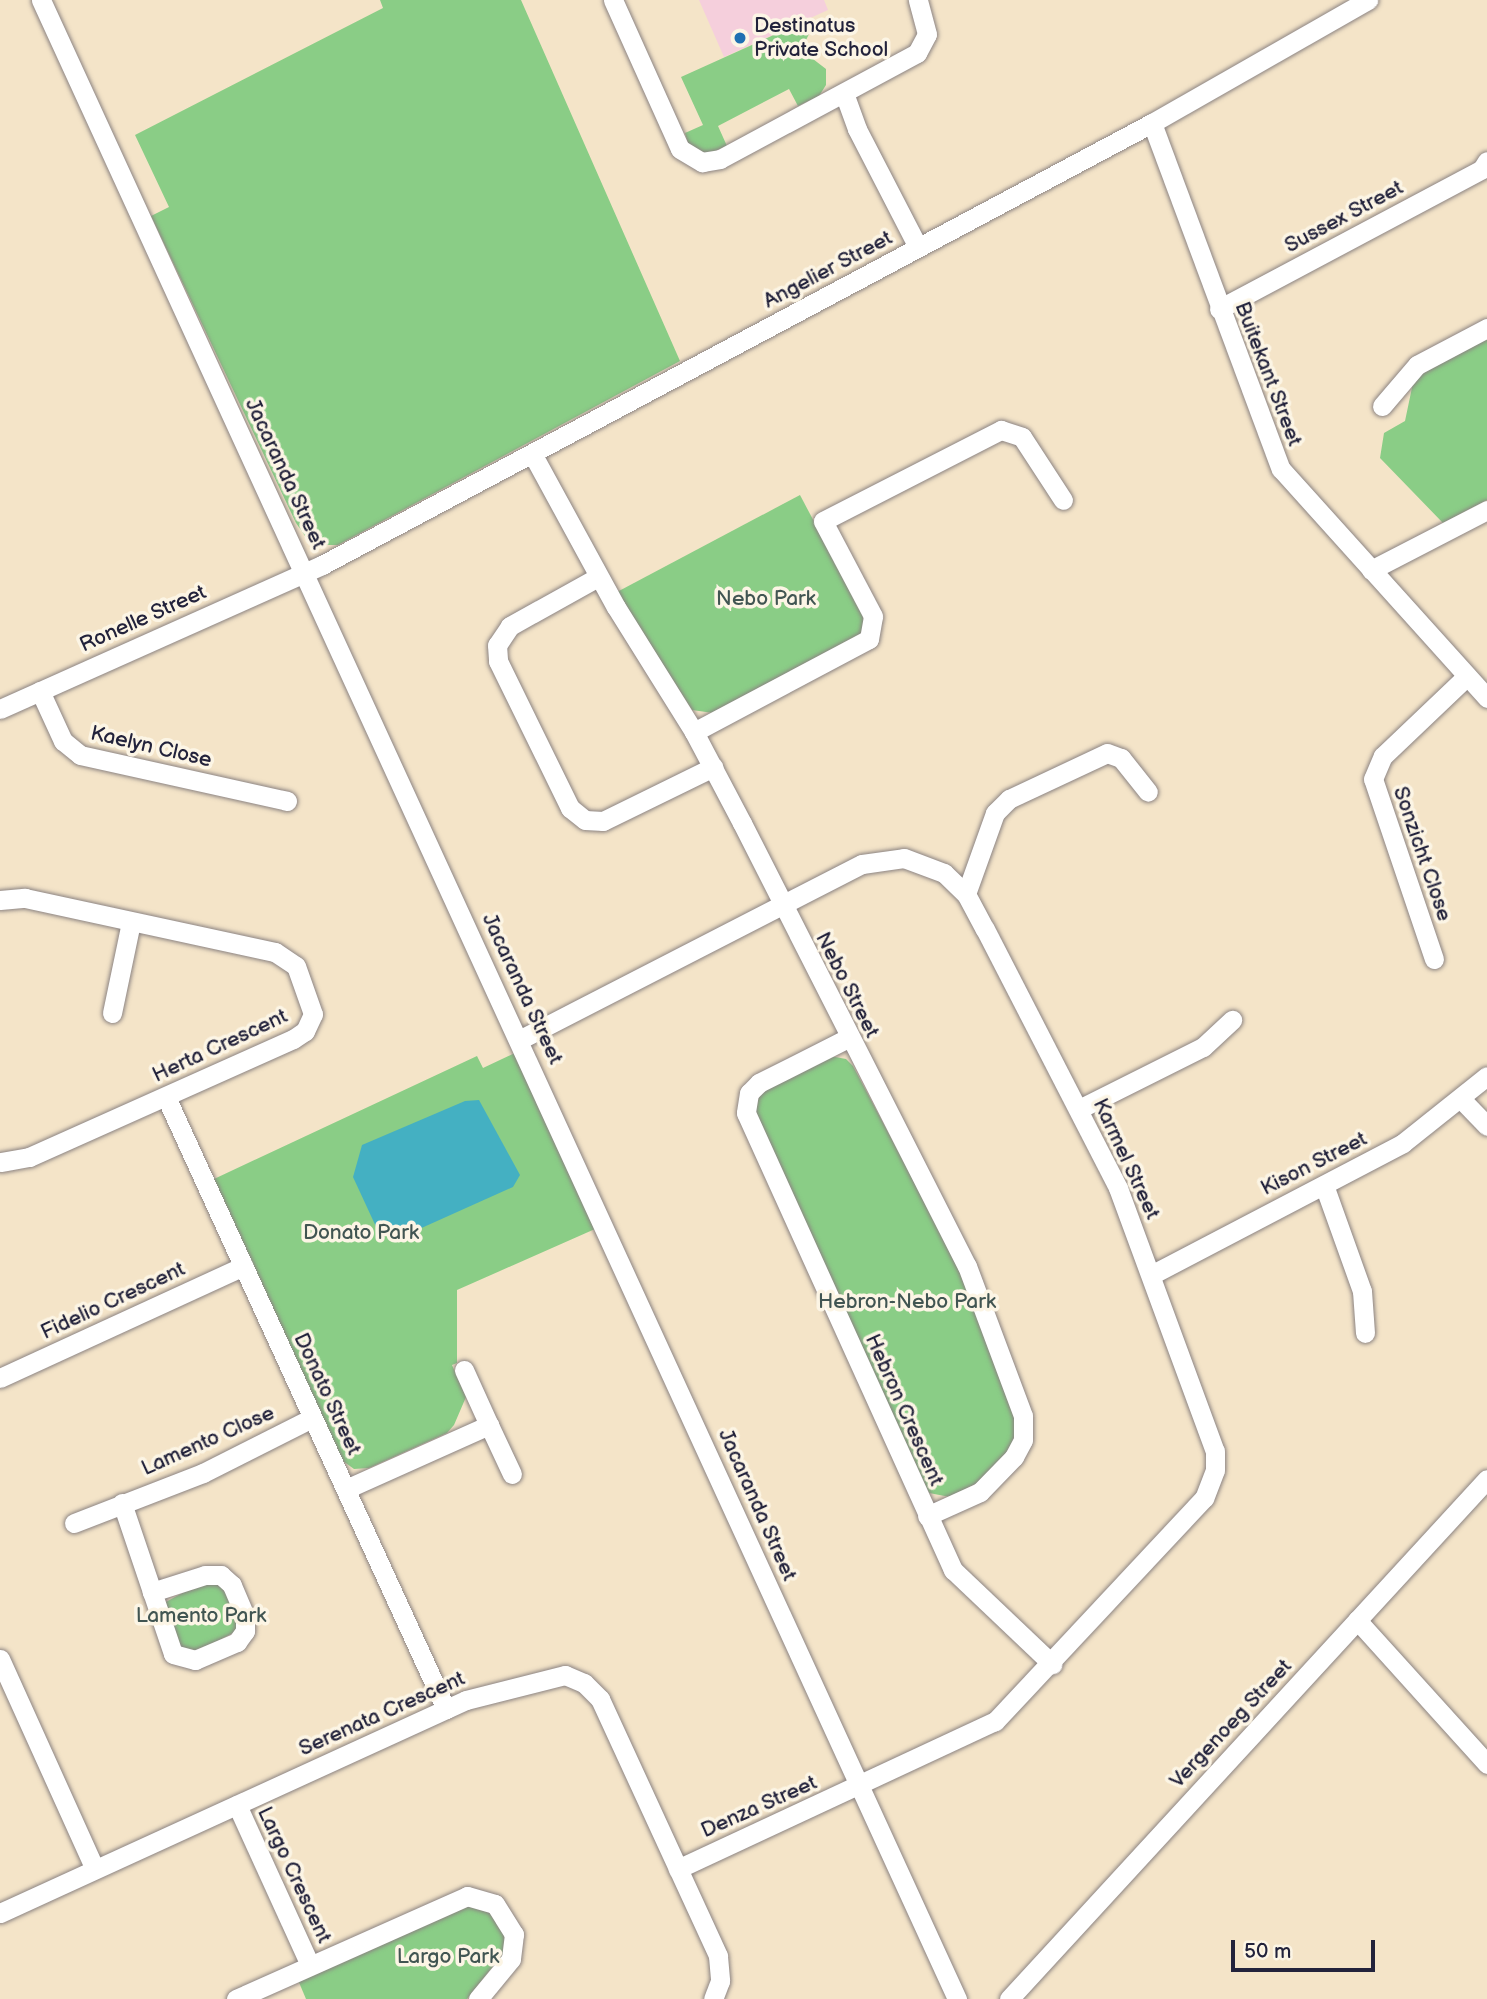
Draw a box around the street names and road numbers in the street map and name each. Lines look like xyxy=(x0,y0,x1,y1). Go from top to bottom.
street label: Sussex Street xyxy=(1280,175,1408,259)
street label: Angelier Street xyxy=(759,225,897,315)
street label: Buitekant Street xyxy=(1229,298,1307,450)
street label: Jacaranda Street xyxy=(239,395,331,553)
street label: Ronelle Street xyxy=(76,580,210,658)
street label: Kaelyn Close xyxy=(88,721,214,773)
street label: Sonzicht Close xyxy=(1387,783,1457,925)
street label: Jacaranda Street xyxy=(476,910,568,1068)
street label: Nebo Street xyxy=(810,928,884,1042)
street label: Herta Crescent xyxy=(149,1004,291,1088)
street label: Karmel Street xyxy=(1087,1094,1165,1224)
street label: Kison Street xyxy=(1257,1126,1371,1202)
street label: Fidelio Crescent xyxy=(37,1257,189,1345)
street label: Donato Street xyxy=(288,1329,366,1459)
street label: Hebron Crescent xyxy=(859,1330,949,1490)
street label: Lamento Close xyxy=(138,1400,278,1482)
street label: Jacaranda Street xyxy=(712,1425,802,1585)
street label: Vergenoeg Street xyxy=(1165,1654,1297,1794)
street label: Serenata Crescent xyxy=(295,1666,469,1762)
street label: Denza Street xyxy=(697,1770,821,1844)
street label: Largo Crescent xyxy=(251,1803,337,1947)

